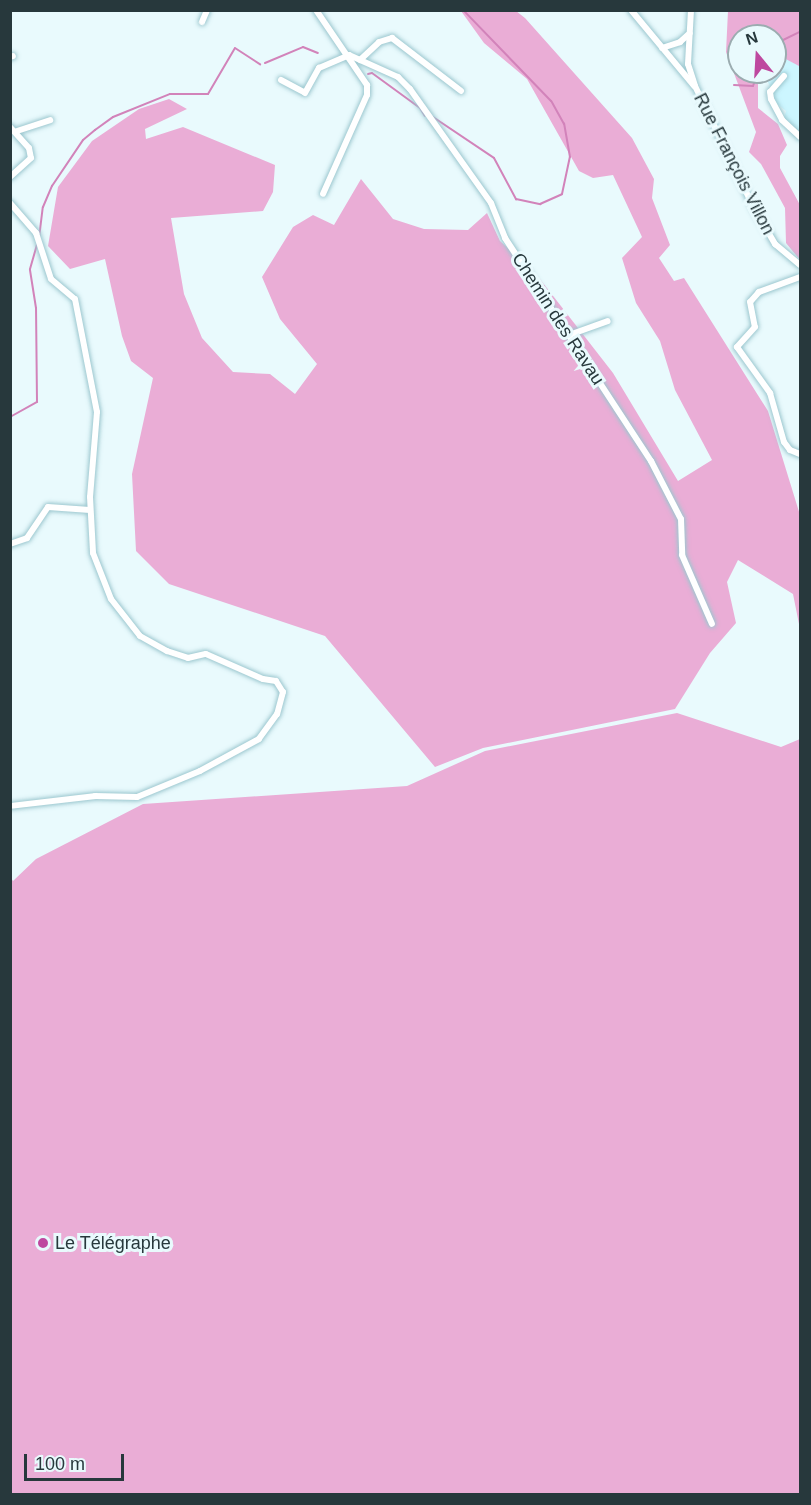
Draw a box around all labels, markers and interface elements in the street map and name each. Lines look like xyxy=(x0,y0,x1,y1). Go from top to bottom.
north arrow xyxy=(727,24,787,84)
text: N xyxy=(744,28,760,48)
street label: Rue François Villon xyxy=(689,90,779,238)
street label: Chemin des Ravau xyxy=(507,249,609,389)
place label: Le Télégraphe xyxy=(55,1232,171,1254)
marker: Le Télégraphe xyxy=(36,1236,50,1250)
scale bar xyxy=(27,1442,128,1480)
text: 100 m xyxy=(35,1454,85,1474)

